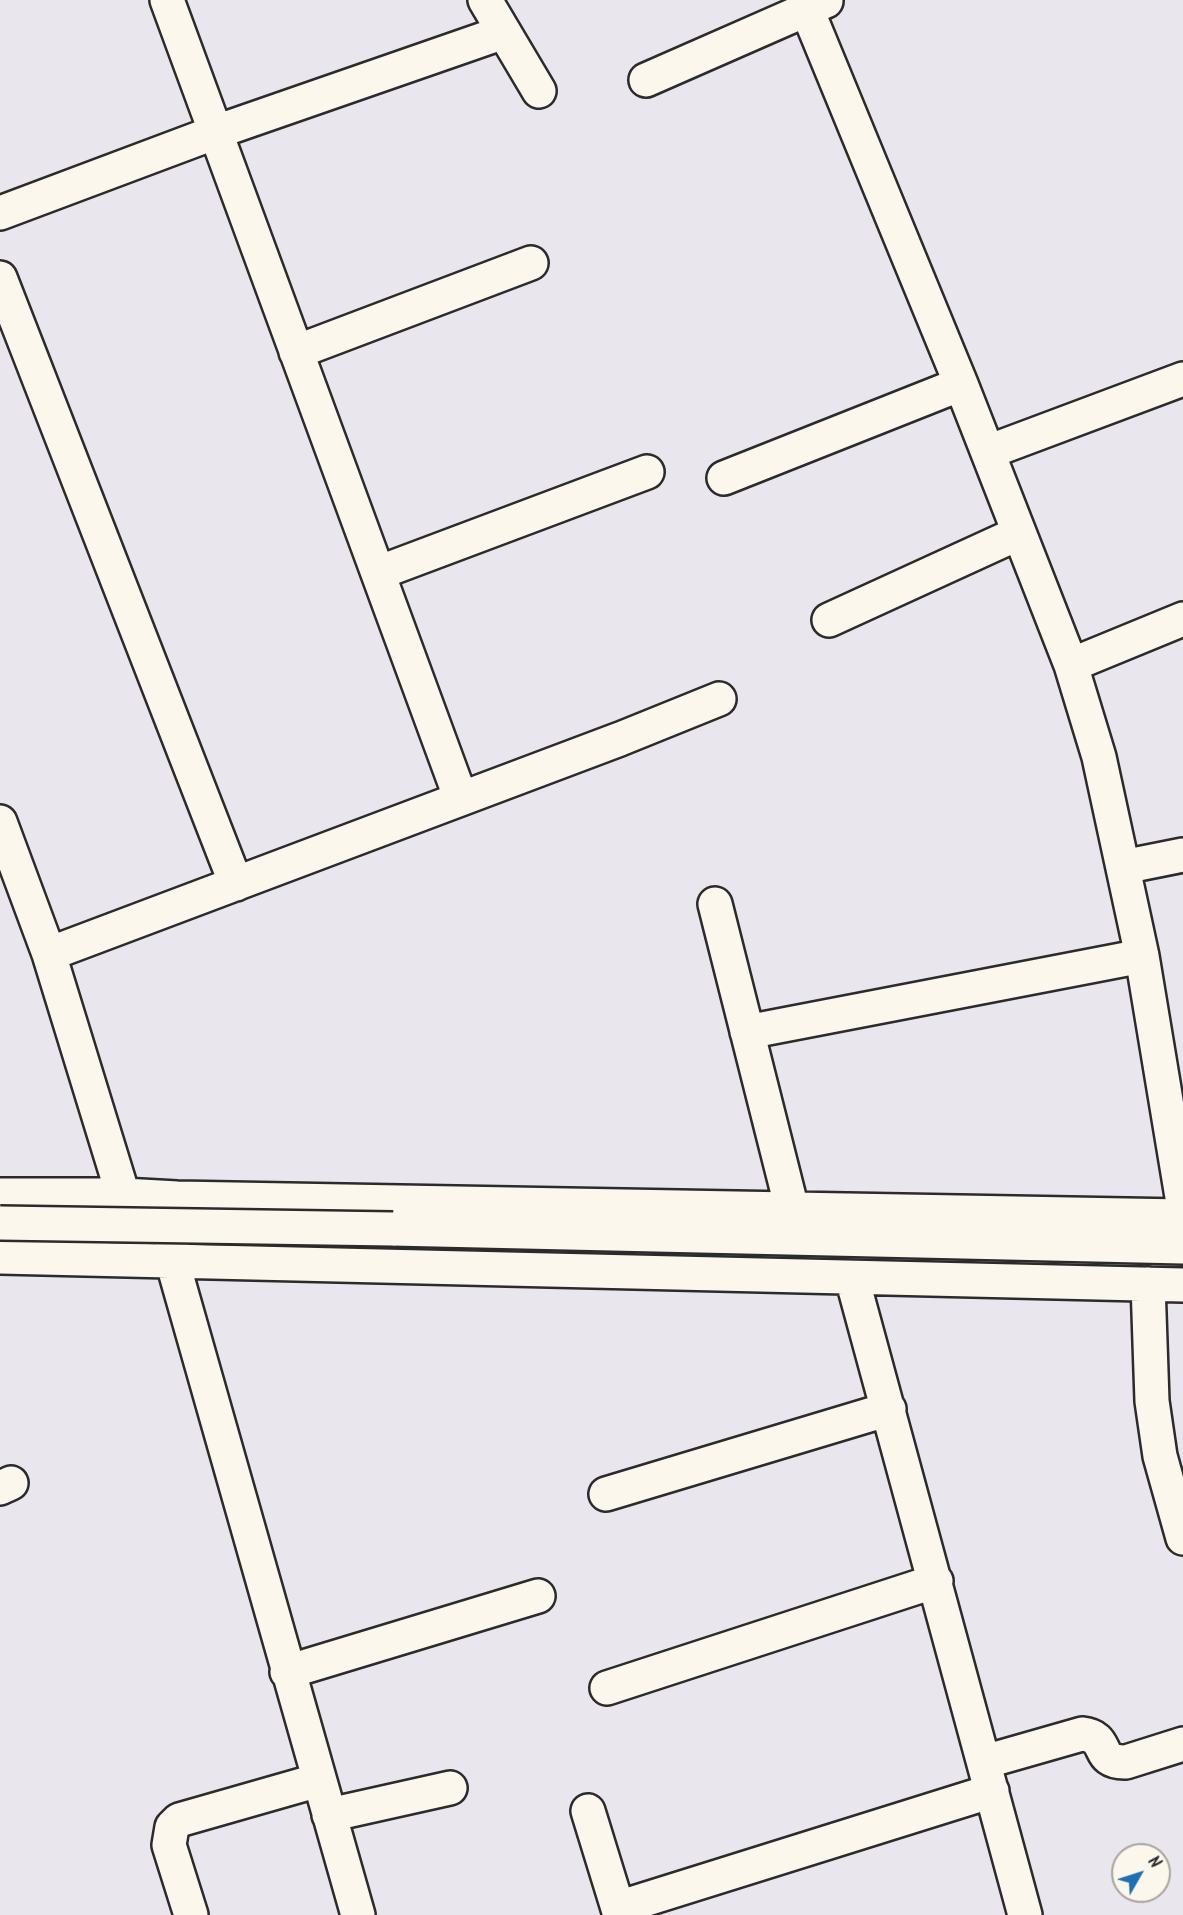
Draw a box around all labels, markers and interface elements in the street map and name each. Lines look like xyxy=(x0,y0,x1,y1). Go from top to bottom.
north arrow xyxy=(1111,1843,1171,1903)
text: N xyxy=(1141,1851,1167,1874)

